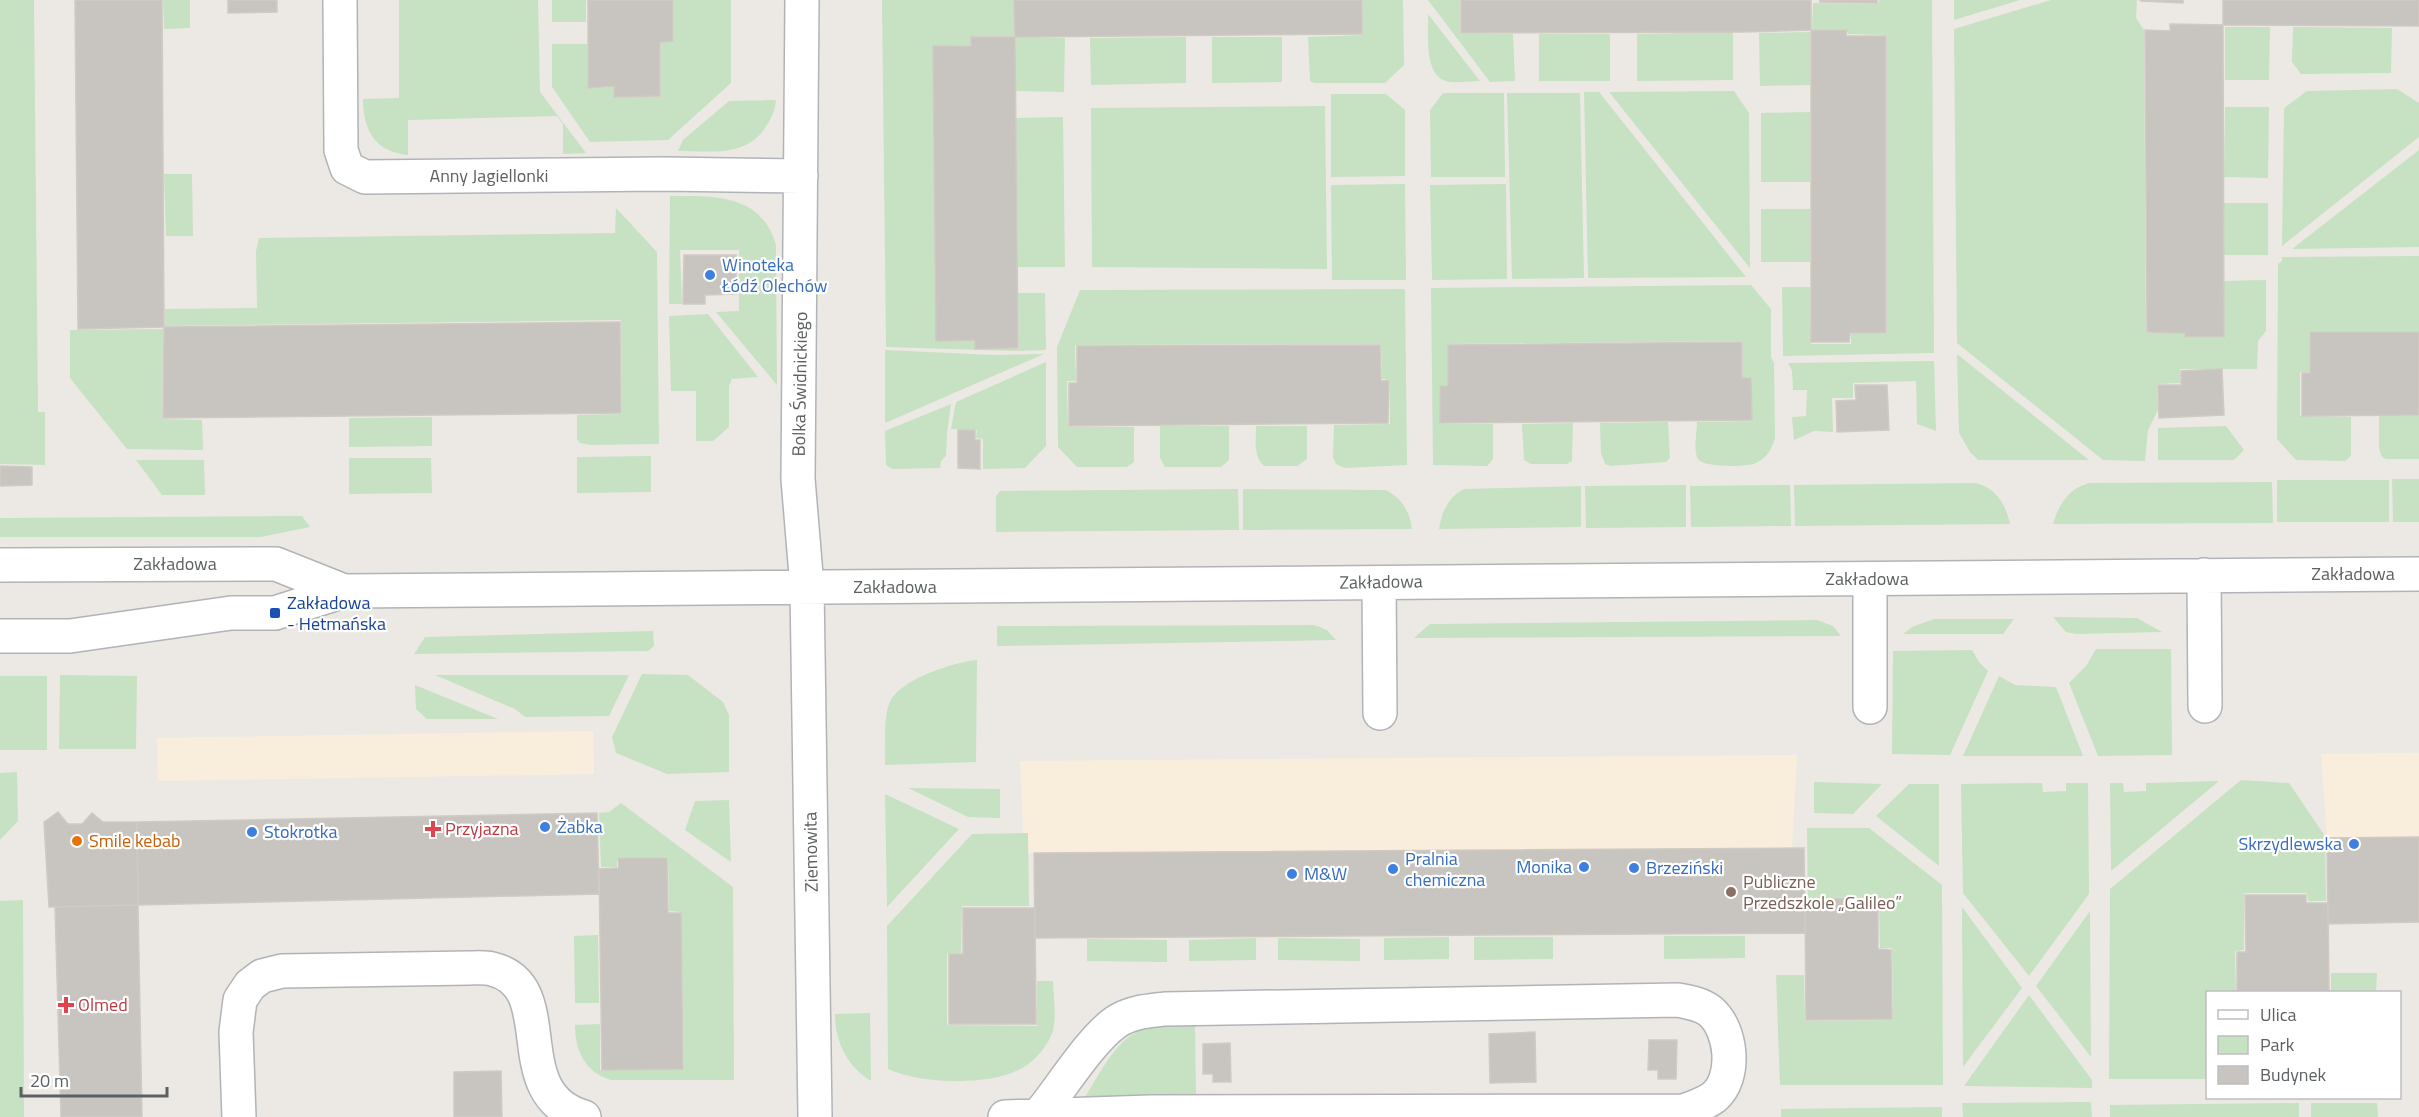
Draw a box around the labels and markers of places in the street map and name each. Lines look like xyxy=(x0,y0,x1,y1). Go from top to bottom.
place label: Winoteka Łódź Olechów xyxy=(721,251,828,299)
marker: Winoteka Łódź Olechów xyxy=(703,268,717,282)
place label: Zakładowa - Hetmańska xyxy=(287,589,386,637)
marker: Zakładowa - Hetmańska xyxy=(268,606,282,620)
place label: Żabka xyxy=(557,813,603,840)
place label: Przyjazna xyxy=(445,815,519,842)
place label: Stokrotka xyxy=(264,818,337,845)
marker: Żabka xyxy=(538,820,552,834)
marker: Przyjazna xyxy=(426,822,440,836)
marker: Stokrotka xyxy=(245,825,259,839)
place label: Smile kebab xyxy=(89,827,180,854)
place label: Skrzydlewska xyxy=(2238,830,2342,857)
marker: Smile kebab xyxy=(70,834,84,848)
marker: Skrzydlewska xyxy=(2347,837,2361,851)
place label: Pralnia chemiczna xyxy=(1405,845,1485,893)
place label: Monika xyxy=(1516,853,1572,880)
place label: Brzeziński xyxy=(1646,854,1723,881)
place label: M&W xyxy=(1304,860,1347,887)
marker: Monika xyxy=(1577,860,1591,874)
marker: Brzeziński xyxy=(1627,861,1641,875)
marker: Pralnia chemiczna xyxy=(1386,862,1400,876)
marker: M&W xyxy=(1285,867,1299,881)
place label: Publiczne Przedszkole „Galileo” xyxy=(1743,868,1902,916)
marker: Publiczne Przedszkole „Galileo” xyxy=(1724,885,1738,899)
place label: Olmed xyxy=(78,991,128,1018)
marker: Olmed xyxy=(59,998,73,1012)

